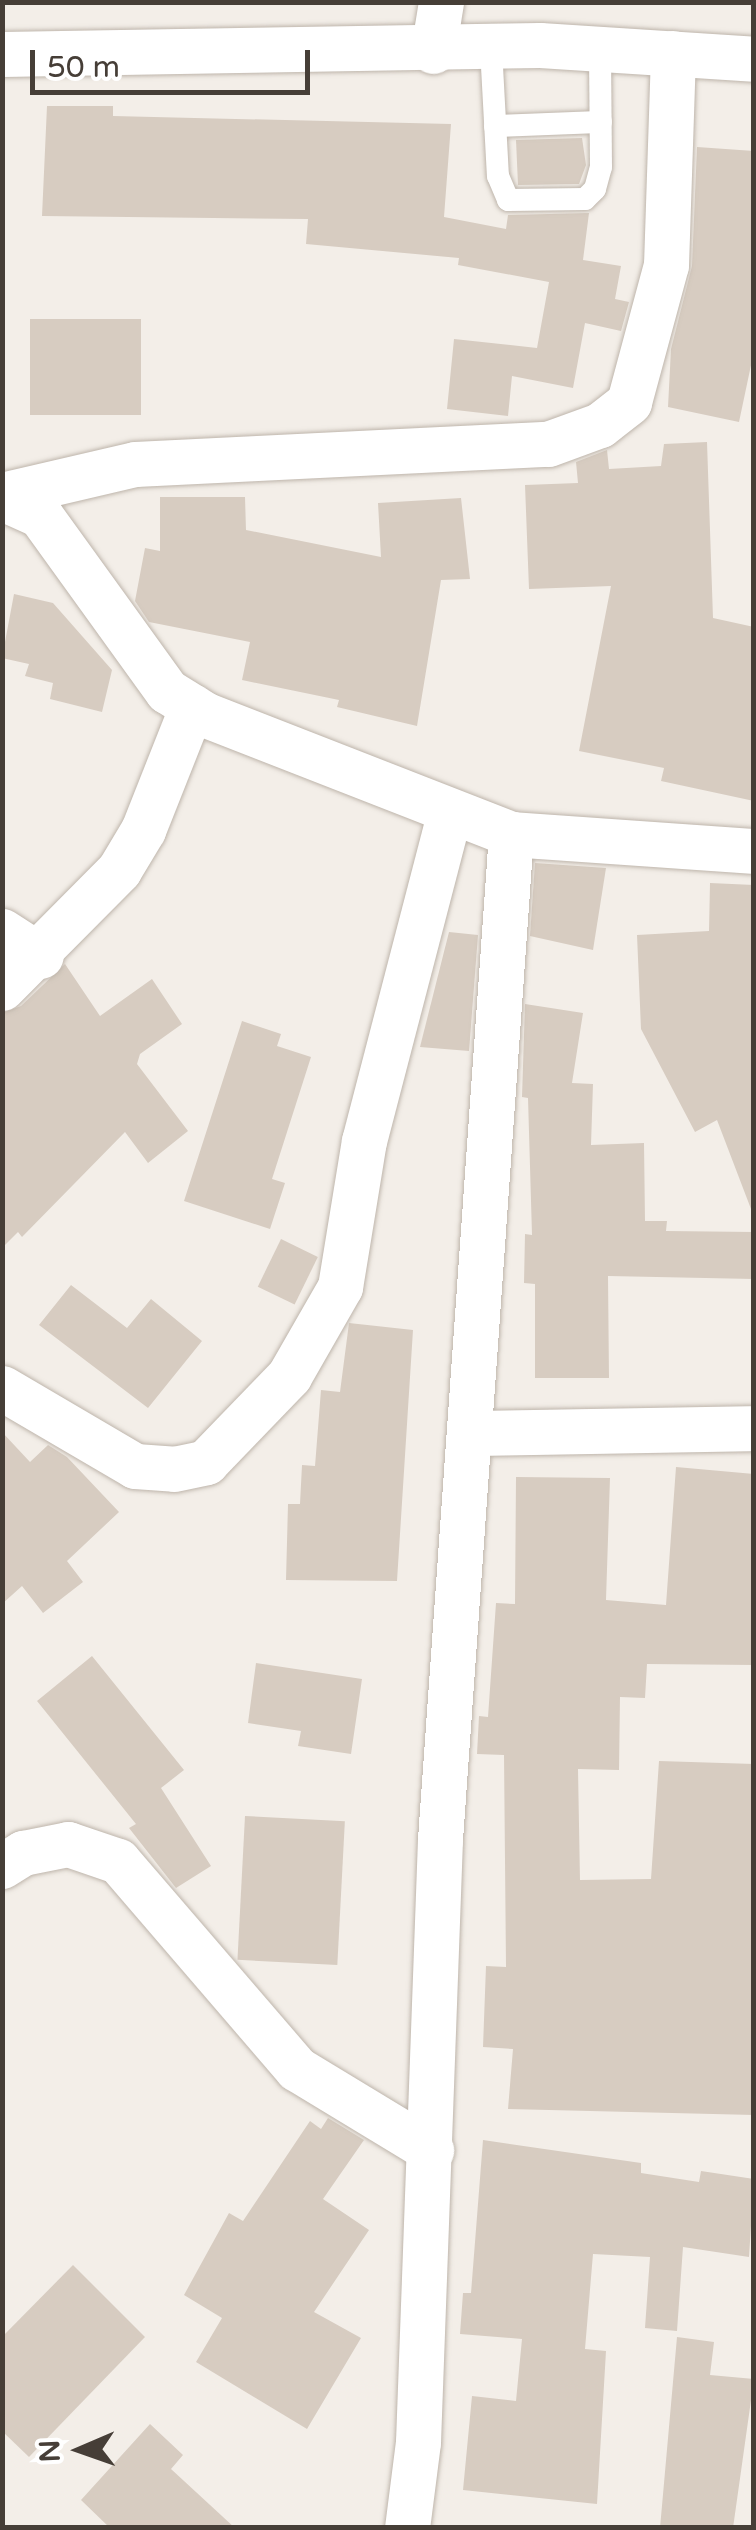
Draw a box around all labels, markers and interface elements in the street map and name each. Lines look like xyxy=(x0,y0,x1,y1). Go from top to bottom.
scale bar xyxy=(35,30,315,92)
text: 50 m xyxy=(47,49,120,86)
north arrow xyxy=(30,2400,130,2500)
text: N xyxy=(33,2439,67,2463)

